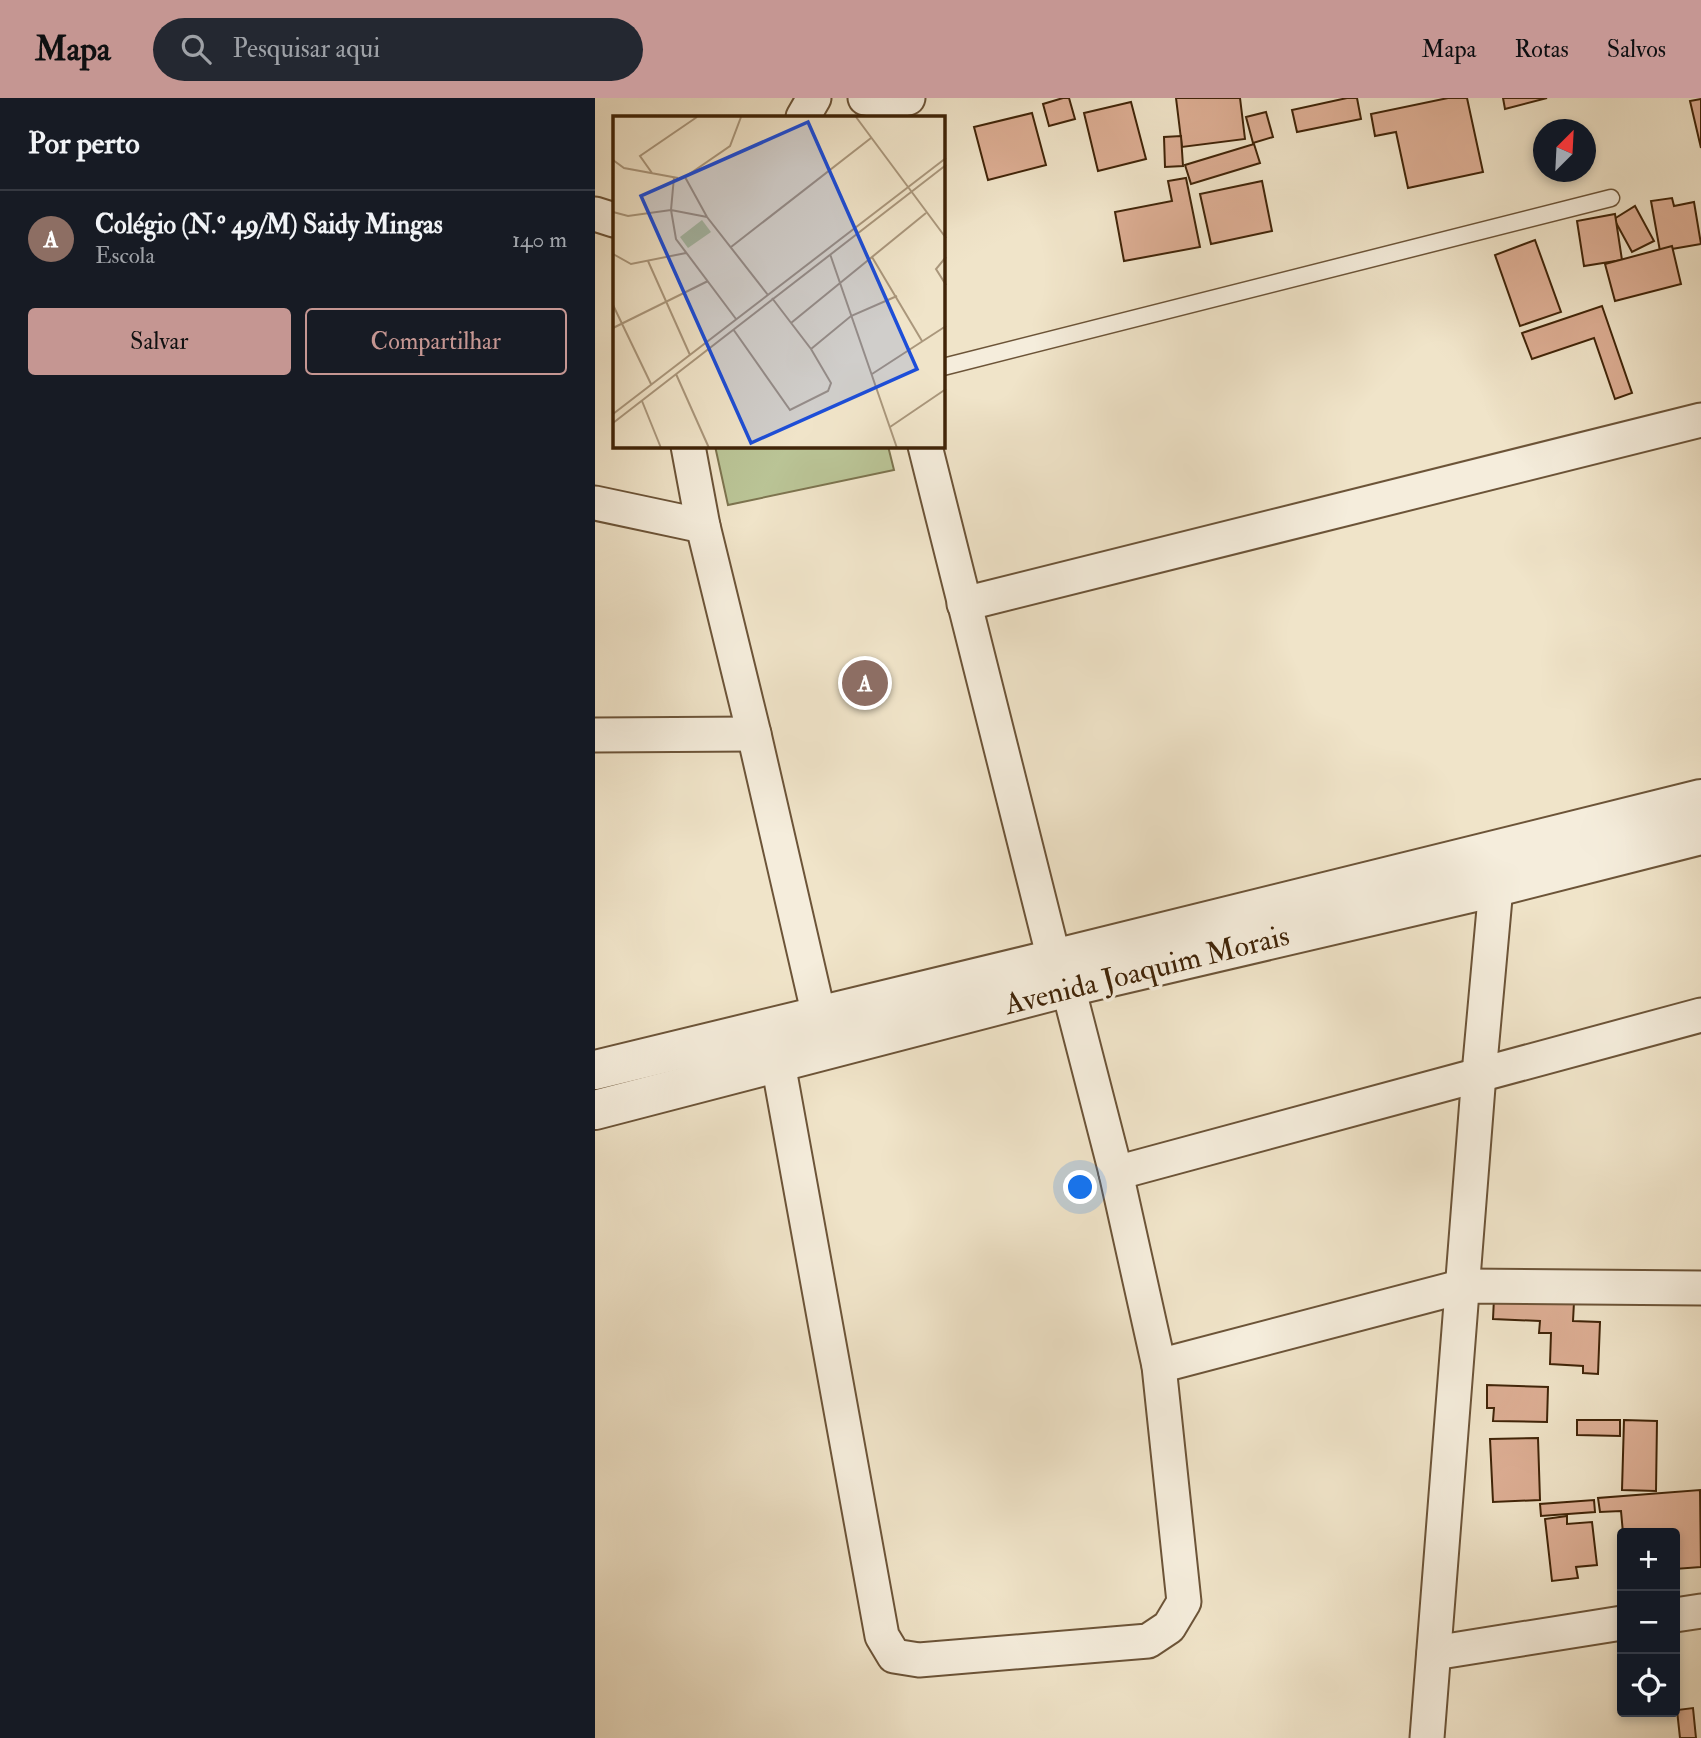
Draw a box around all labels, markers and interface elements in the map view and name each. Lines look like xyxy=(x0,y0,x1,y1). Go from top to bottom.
search box xyxy=(153,18,643,81)
text: Mapa xyxy=(35,29,111,70)
icon: search xyxy=(177,30,215,68)
text: Pesquisar aqui xyxy=(233,33,380,65)
text: Mapa xyxy=(1421,34,1476,65)
text: Rotas xyxy=(1514,34,1569,65)
text: Salvos xyxy=(1607,34,1666,65)
inset map xyxy=(613,116,945,448)
north arrow xyxy=(1533,119,1596,182)
text: Por perto xyxy=(28,125,140,162)
text: Colégio (N.º 49/M) Saidy Mingas xyxy=(95,209,443,241)
text: A xyxy=(44,225,58,254)
text: 140 m xyxy=(512,225,567,254)
text: Escola xyxy=(95,241,155,270)
button: Salvar xyxy=(28,308,291,375)
button: Compartilhar xyxy=(305,308,567,375)
pin: A xyxy=(842,657,888,709)
street label: Avenida Joaquim Morais xyxy=(1000,917,1293,1024)
your location xyxy=(1063,1170,1097,1204)
map controls xyxy=(1617,1528,1680,1717)
button: + xyxy=(1617,1528,1680,1591)
button: − xyxy=(1617,1591,1680,1654)
button: locate xyxy=(1617,1654,1680,1717)

